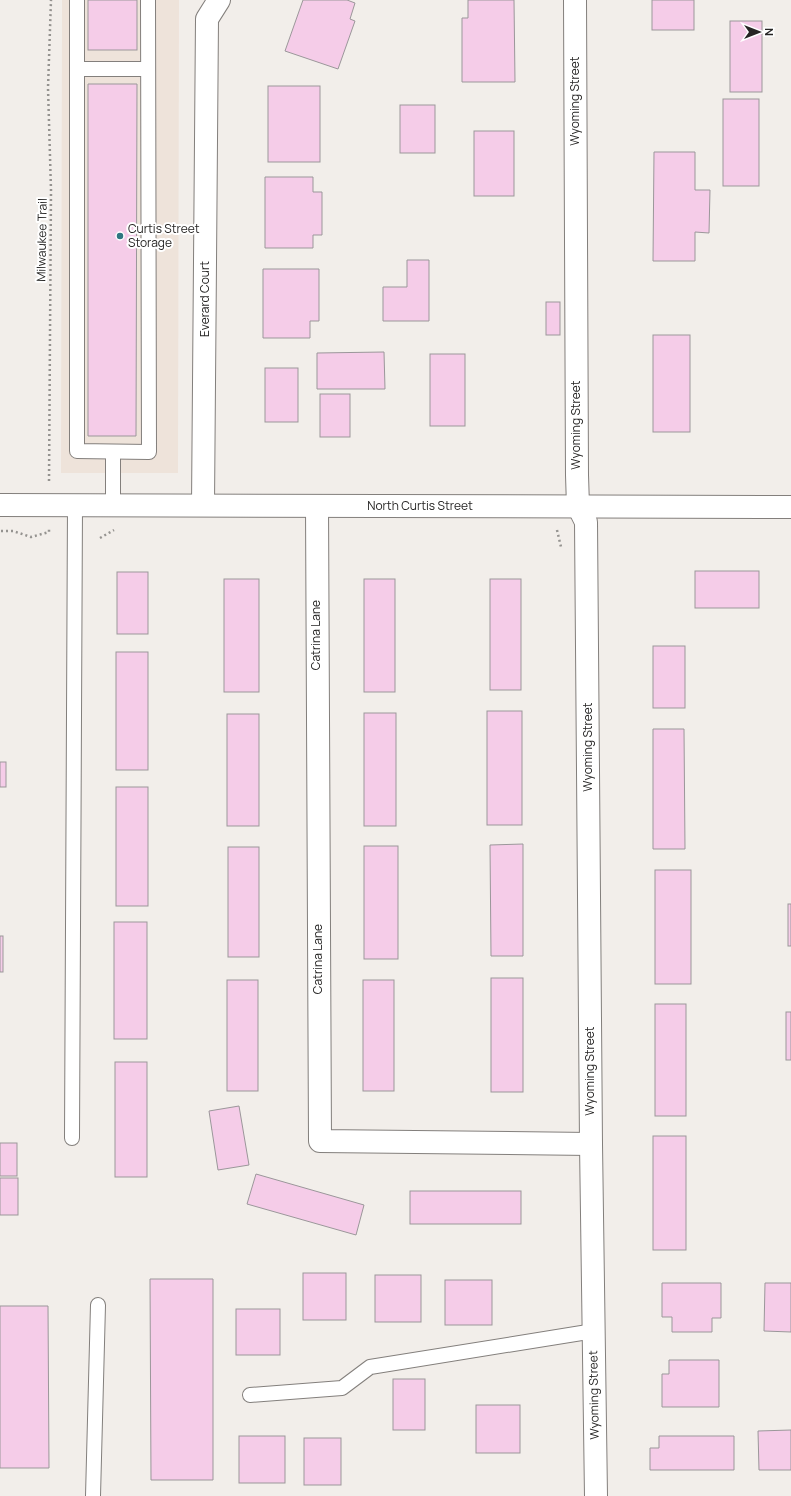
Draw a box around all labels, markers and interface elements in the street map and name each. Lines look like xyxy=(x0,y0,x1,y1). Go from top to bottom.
north arrow xyxy=(739,12,779,52)
text: N xyxy=(762,28,777,36)
street label: Wyoming Street xyxy=(566,56,583,146)
street label: Milwaukee Trail xyxy=(32,198,51,282)
place label: Curtis Street Storage xyxy=(128,220,200,251)
marker: Curtis Street Storage xyxy=(115,231,125,241)
street label: Everard Court xyxy=(196,261,213,337)
street label: Wyoming Street xyxy=(567,380,584,470)
street label: North Curtis Street xyxy=(367,497,473,514)
street label: Catrina Lane xyxy=(307,600,324,670)
street label: Wyoming Street xyxy=(579,702,596,792)
street label: Catrina Lane xyxy=(309,924,326,994)
street label: Wyoming Street xyxy=(581,1026,598,1116)
street label: Wyoming Street xyxy=(584,1350,603,1440)

